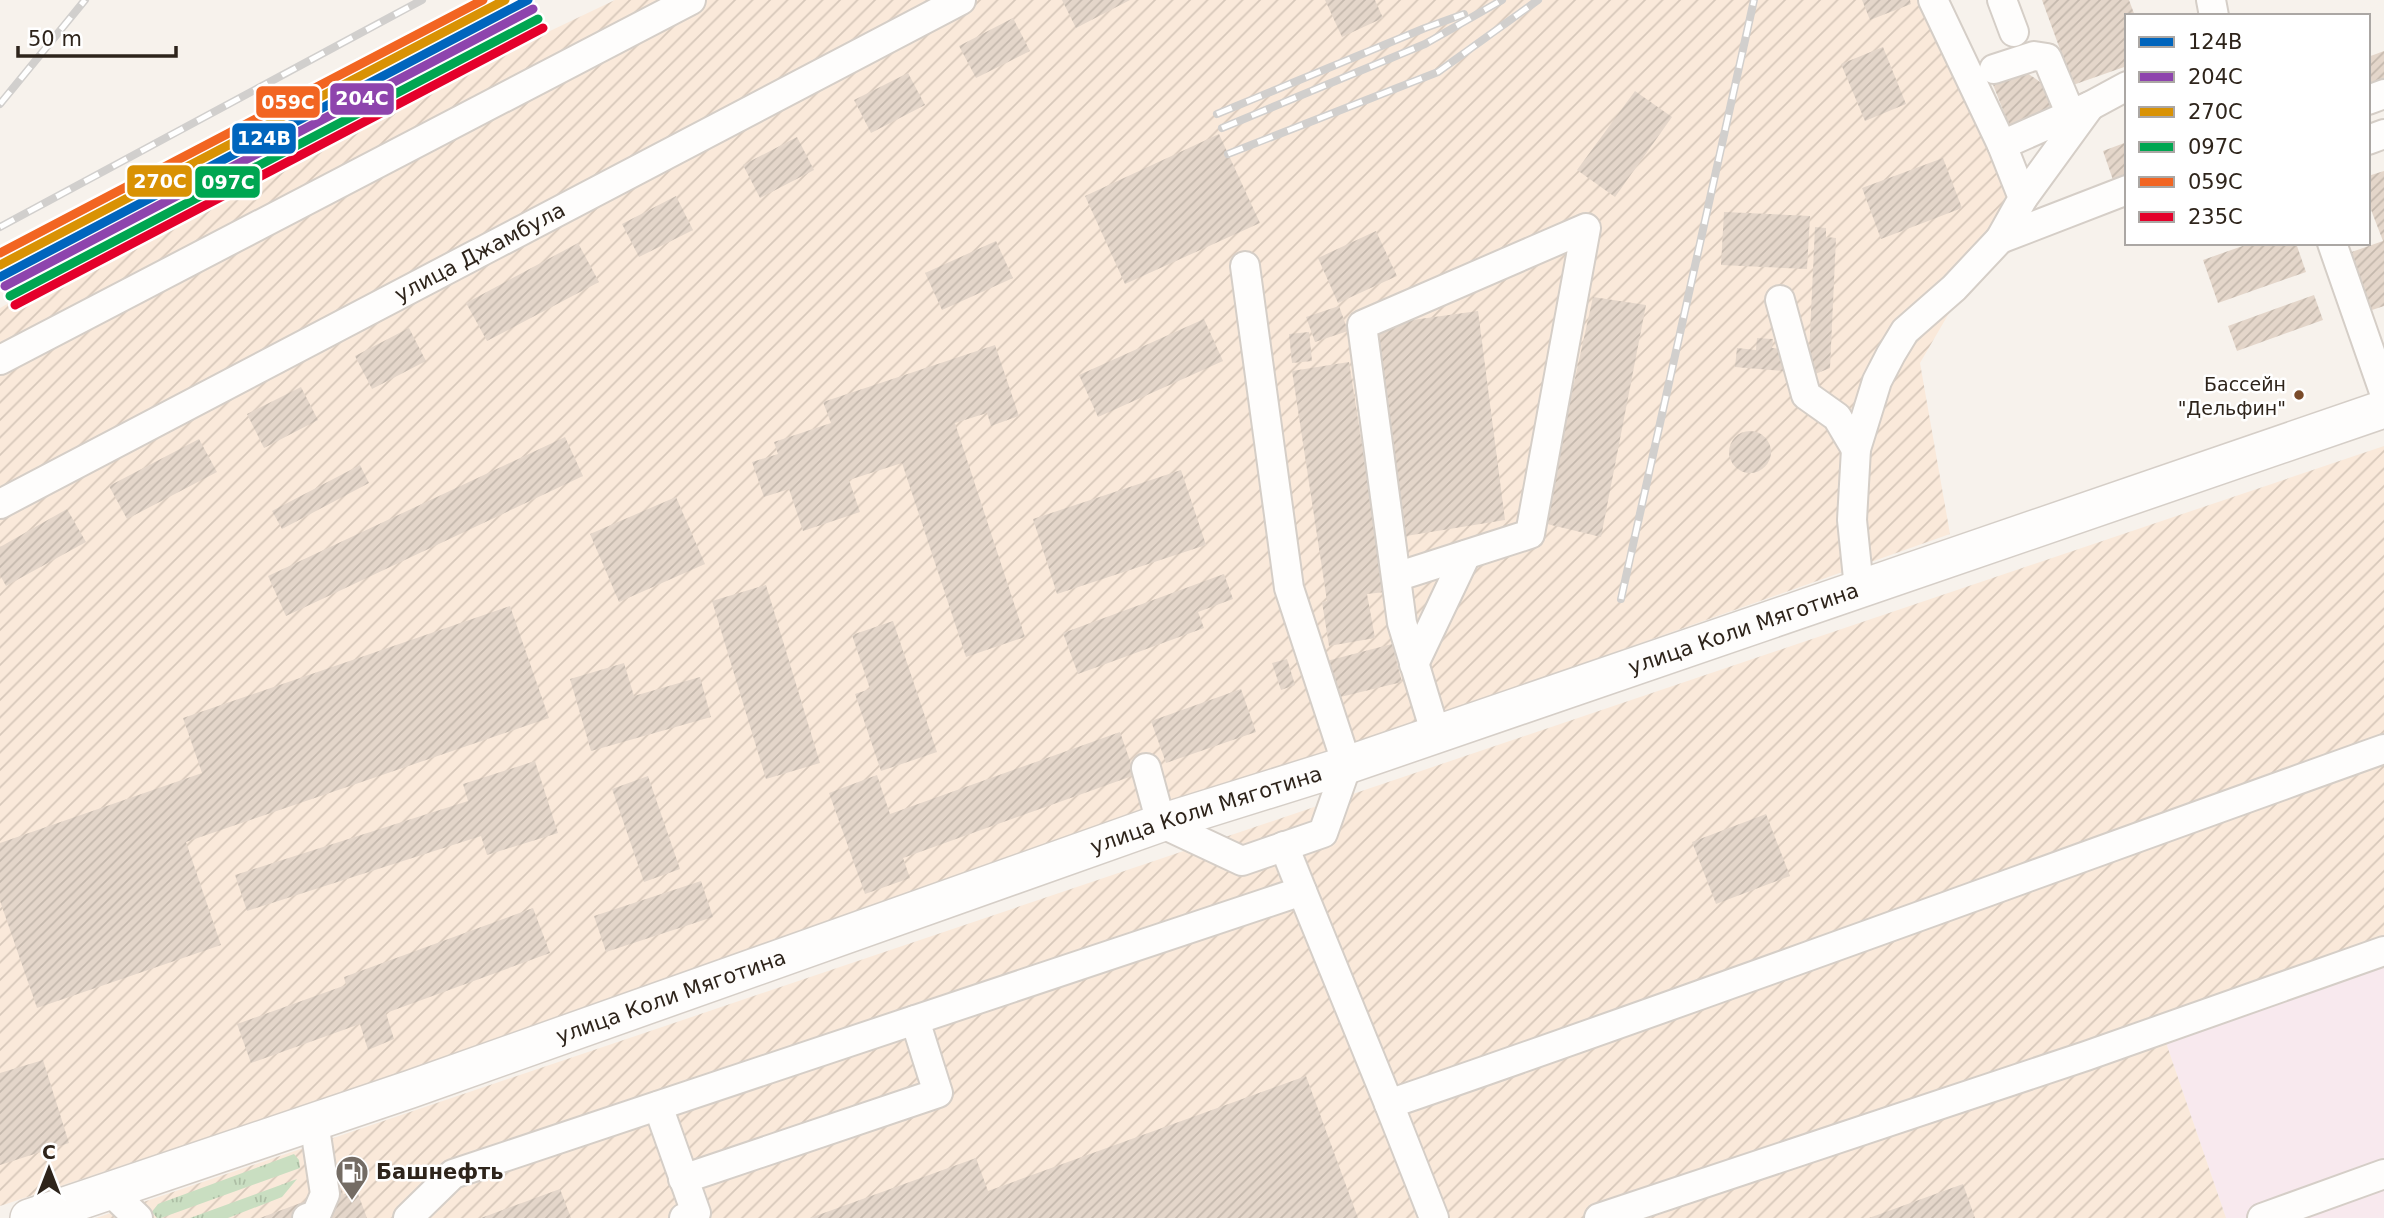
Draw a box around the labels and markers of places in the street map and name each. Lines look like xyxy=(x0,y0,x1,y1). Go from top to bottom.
place label: Бассейн "Дельфин" xyxy=(2178,373,2286,419)
marker: Бассейн "Дельфин" xyxy=(2292,388,2306,402)
fuel station icon: Башнефть xyxy=(333,1153,371,1202)
place label: Башнефть xyxy=(376,1160,504,1184)

